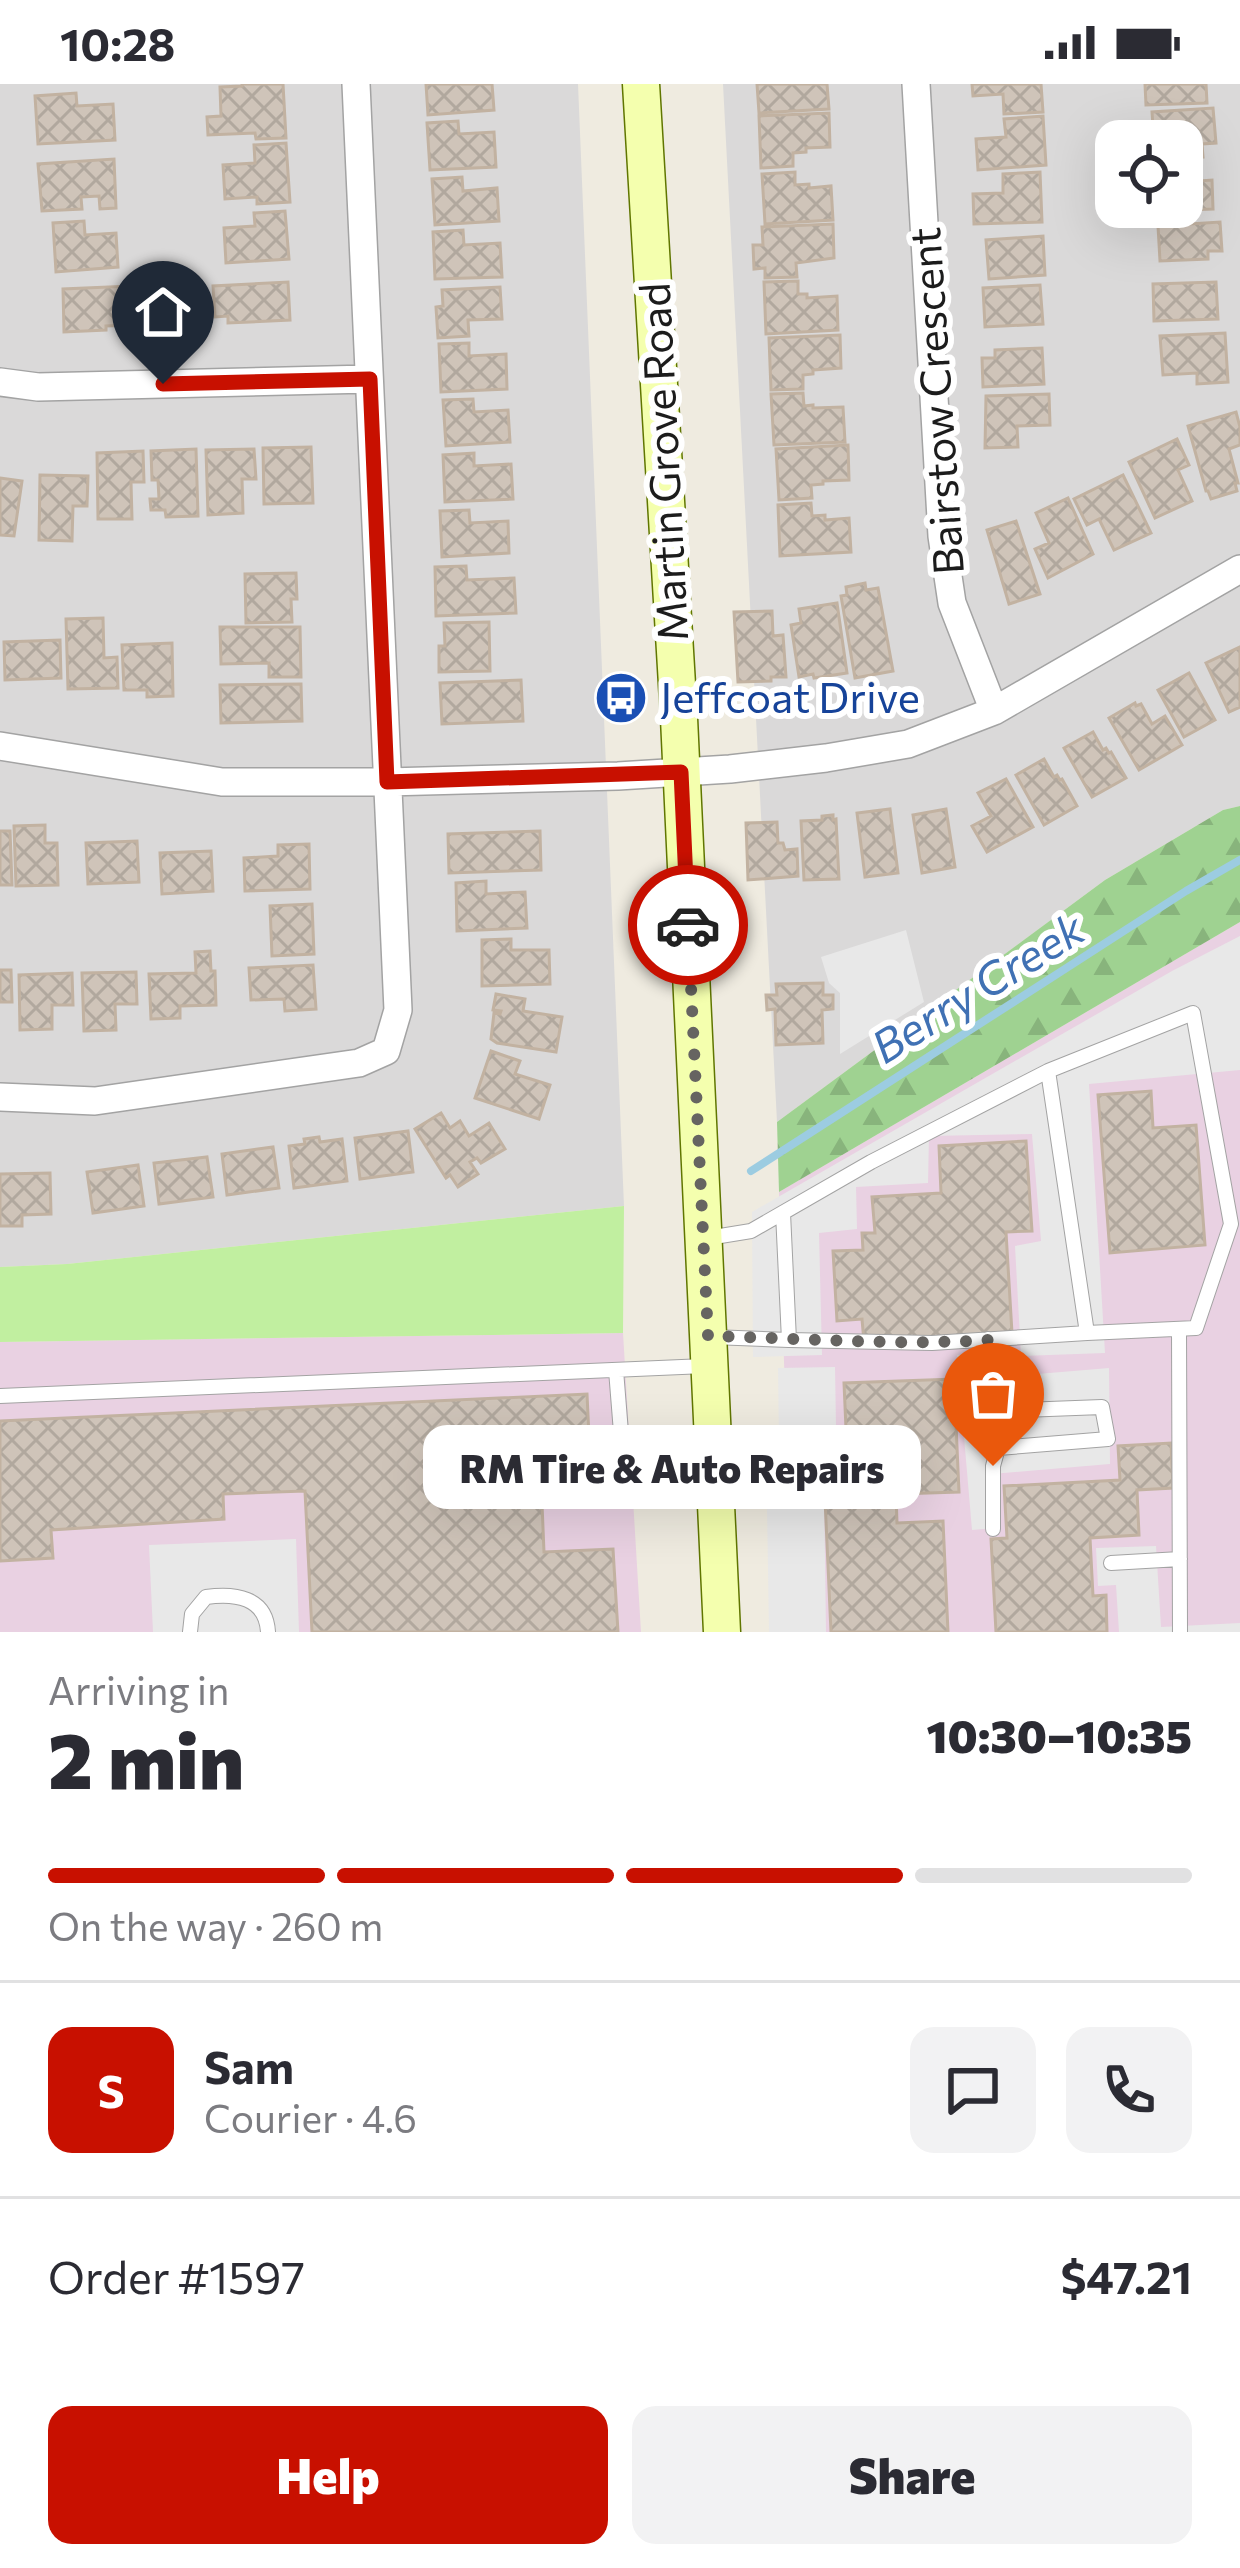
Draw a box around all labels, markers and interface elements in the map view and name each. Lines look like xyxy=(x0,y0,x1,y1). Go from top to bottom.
text: 10:28 xyxy=(60,15,175,70)
map controls xyxy=(1095,120,1203,228)
button: locate xyxy=(1095,120,1203,228)
street label: Bairstow Crescent xyxy=(897,226,973,577)
pin xyxy=(112,261,214,384)
icon: home xyxy=(130,279,196,345)
street label: Martin Grove Road xyxy=(627,282,697,643)
bus stop icon: Jeffcoat Drive xyxy=(593,670,649,726)
place label: Jeffcoat Drive xyxy=(660,670,920,722)
courier xyxy=(628,865,748,985)
icon: car xyxy=(655,892,721,958)
water label: Berry Creek xyxy=(860,898,1095,1073)
pin xyxy=(942,1343,1044,1466)
icon: bag xyxy=(960,1361,1026,1427)
callout: RM Tire & Auto Repairs xyxy=(423,1424,921,1508)
text: RM Tire & Auto Repairs xyxy=(460,1443,884,1491)
text: Arriving in xyxy=(48,1665,229,1713)
text: 10:30–10:35 xyxy=(926,1707,1192,1762)
text: 2 min xyxy=(48,1710,244,1805)
text: On the way · 260 m xyxy=(48,1901,383,1949)
button: chat xyxy=(910,2027,1036,2153)
button: phone xyxy=(1066,2027,1192,2153)
text: Sam xyxy=(204,2038,294,2093)
text: S xyxy=(97,2062,125,2117)
text: Courier · 4.6 xyxy=(204,2093,417,2141)
text: Order #1597 xyxy=(48,2248,305,2303)
text: $47.21 xyxy=(1060,2248,1192,2303)
button: Help xyxy=(48,2406,608,2544)
button: Share xyxy=(632,2406,1192,2544)

